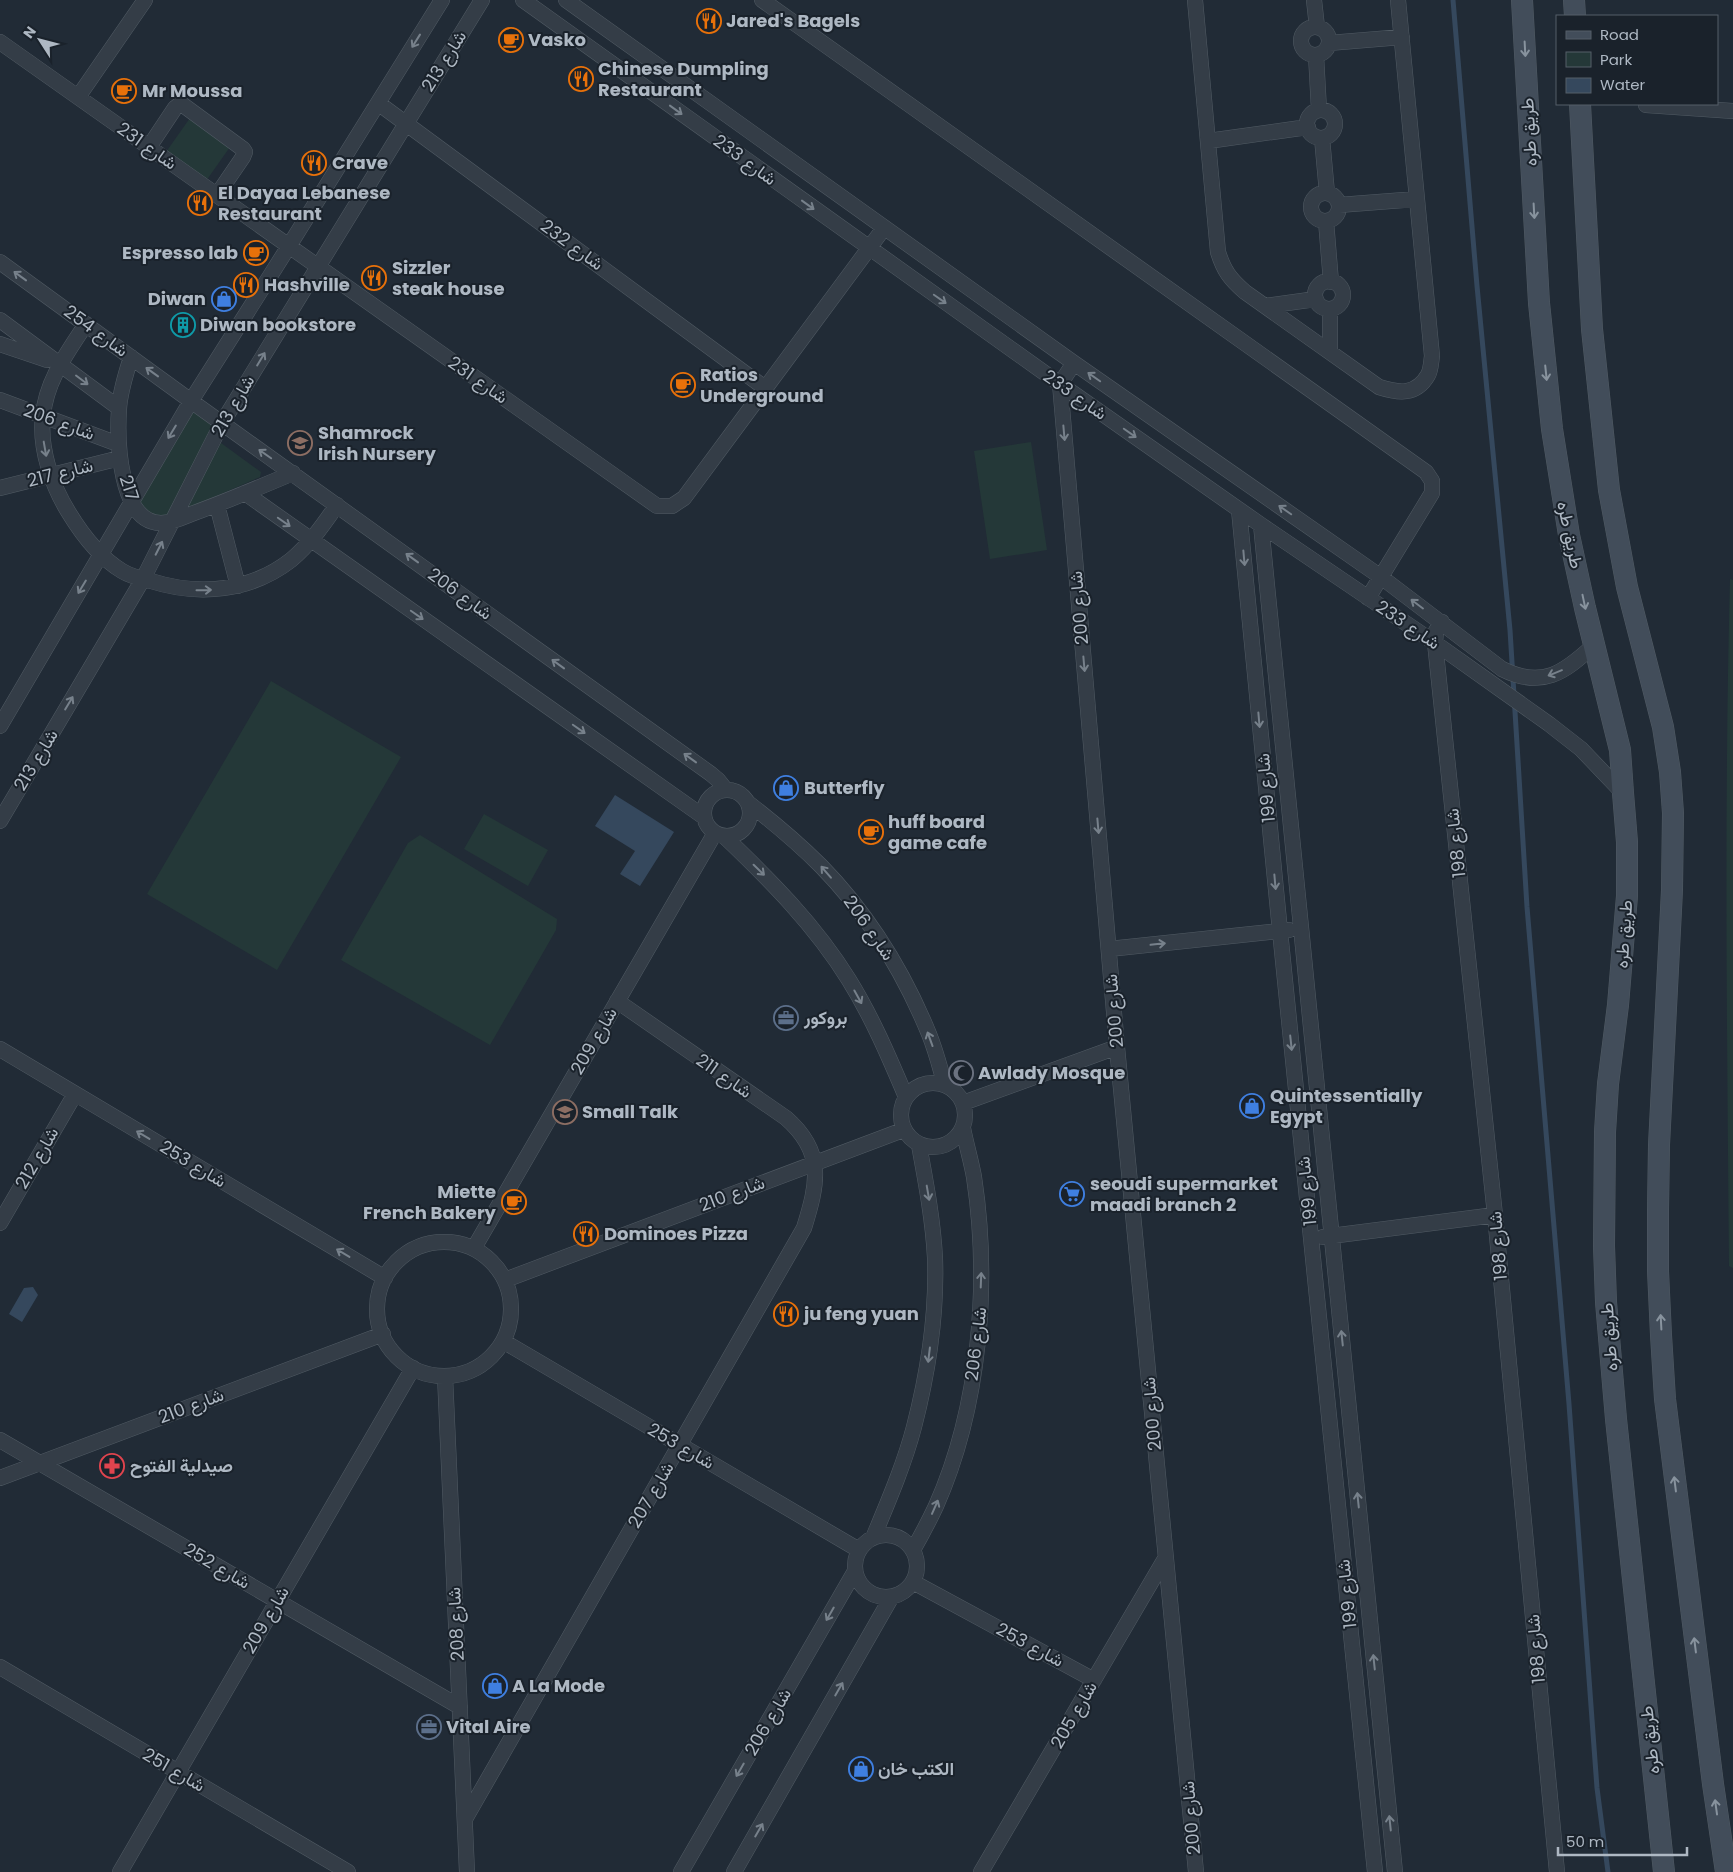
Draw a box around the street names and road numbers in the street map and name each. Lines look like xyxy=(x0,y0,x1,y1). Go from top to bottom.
street label: شارع 213 xyxy=(415,25,472,96)
street label: طريق طره xyxy=(1514,97,1543,167)
street label: شارع 231 xyxy=(112,116,182,175)
street label: شارع 233 xyxy=(709,128,782,191)
street label: شارع 232 xyxy=(536,213,609,276)
street label: شارع 254 xyxy=(59,299,134,362)
street label: شارع 231 xyxy=(443,350,513,409)
street label: شارع 233 xyxy=(1038,364,1112,426)
street label: شارع 213 xyxy=(205,370,260,441)
street label: شارع 206 xyxy=(20,397,98,446)
street label: شارع 217 xyxy=(24,452,95,493)
street label: 217 xyxy=(114,472,145,504)
street label: طريق طره xyxy=(1551,499,1590,571)
street label: شارع 206 xyxy=(423,562,498,625)
street label: شارع 200 xyxy=(1063,570,1094,646)
street label: شارع 233 xyxy=(1371,594,1445,655)
street label: شارع 213 xyxy=(7,724,64,795)
street label: شارع 199 xyxy=(1250,752,1281,824)
street label: شارع 198 xyxy=(1439,807,1472,879)
street label: شارع 206 xyxy=(838,890,901,965)
street label: طريق طره xyxy=(1609,899,1638,969)
street label: شارع 200 xyxy=(1098,973,1129,1049)
street label: شارع 209 xyxy=(564,1002,623,1079)
street label: شارع 211 xyxy=(691,1047,757,1104)
street label: شارع 212 xyxy=(9,1122,64,1193)
street label: شارع 253 xyxy=(155,1134,231,1193)
street label: شارع 199 xyxy=(1290,1155,1323,1227)
street label: شارع 210 xyxy=(695,1170,768,1217)
street label: شارع 198 xyxy=(1482,1210,1513,1282)
street label: طريق طره xyxy=(1594,1302,1623,1372)
street label: شارع 206 xyxy=(959,1306,992,1382)
street label: شارع 200 xyxy=(1136,1376,1167,1452)
street label: شارع 210 xyxy=(154,1382,227,1429)
street label: شارع 253 xyxy=(643,1416,719,1475)
street label: شارع 207 xyxy=(622,1457,680,1532)
street label: شارع 252 xyxy=(179,1536,255,1595)
street label: شارع 199 xyxy=(1330,1558,1363,1630)
street label: شارع 209 xyxy=(236,1581,295,1658)
street label: شارع 208 xyxy=(441,1586,470,1662)
street label: شارع 198 xyxy=(1520,1613,1551,1685)
street label: شارع 253 xyxy=(992,1616,1068,1673)
street label: شارع 205 xyxy=(1044,1676,1103,1753)
street label: شارع 206 xyxy=(738,1683,797,1760)
street label: طريق طره xyxy=(1633,1705,1666,1775)
street label: شارع 251 xyxy=(138,1742,210,1798)
street label: شارع 200 xyxy=(1175,1780,1206,1856)

